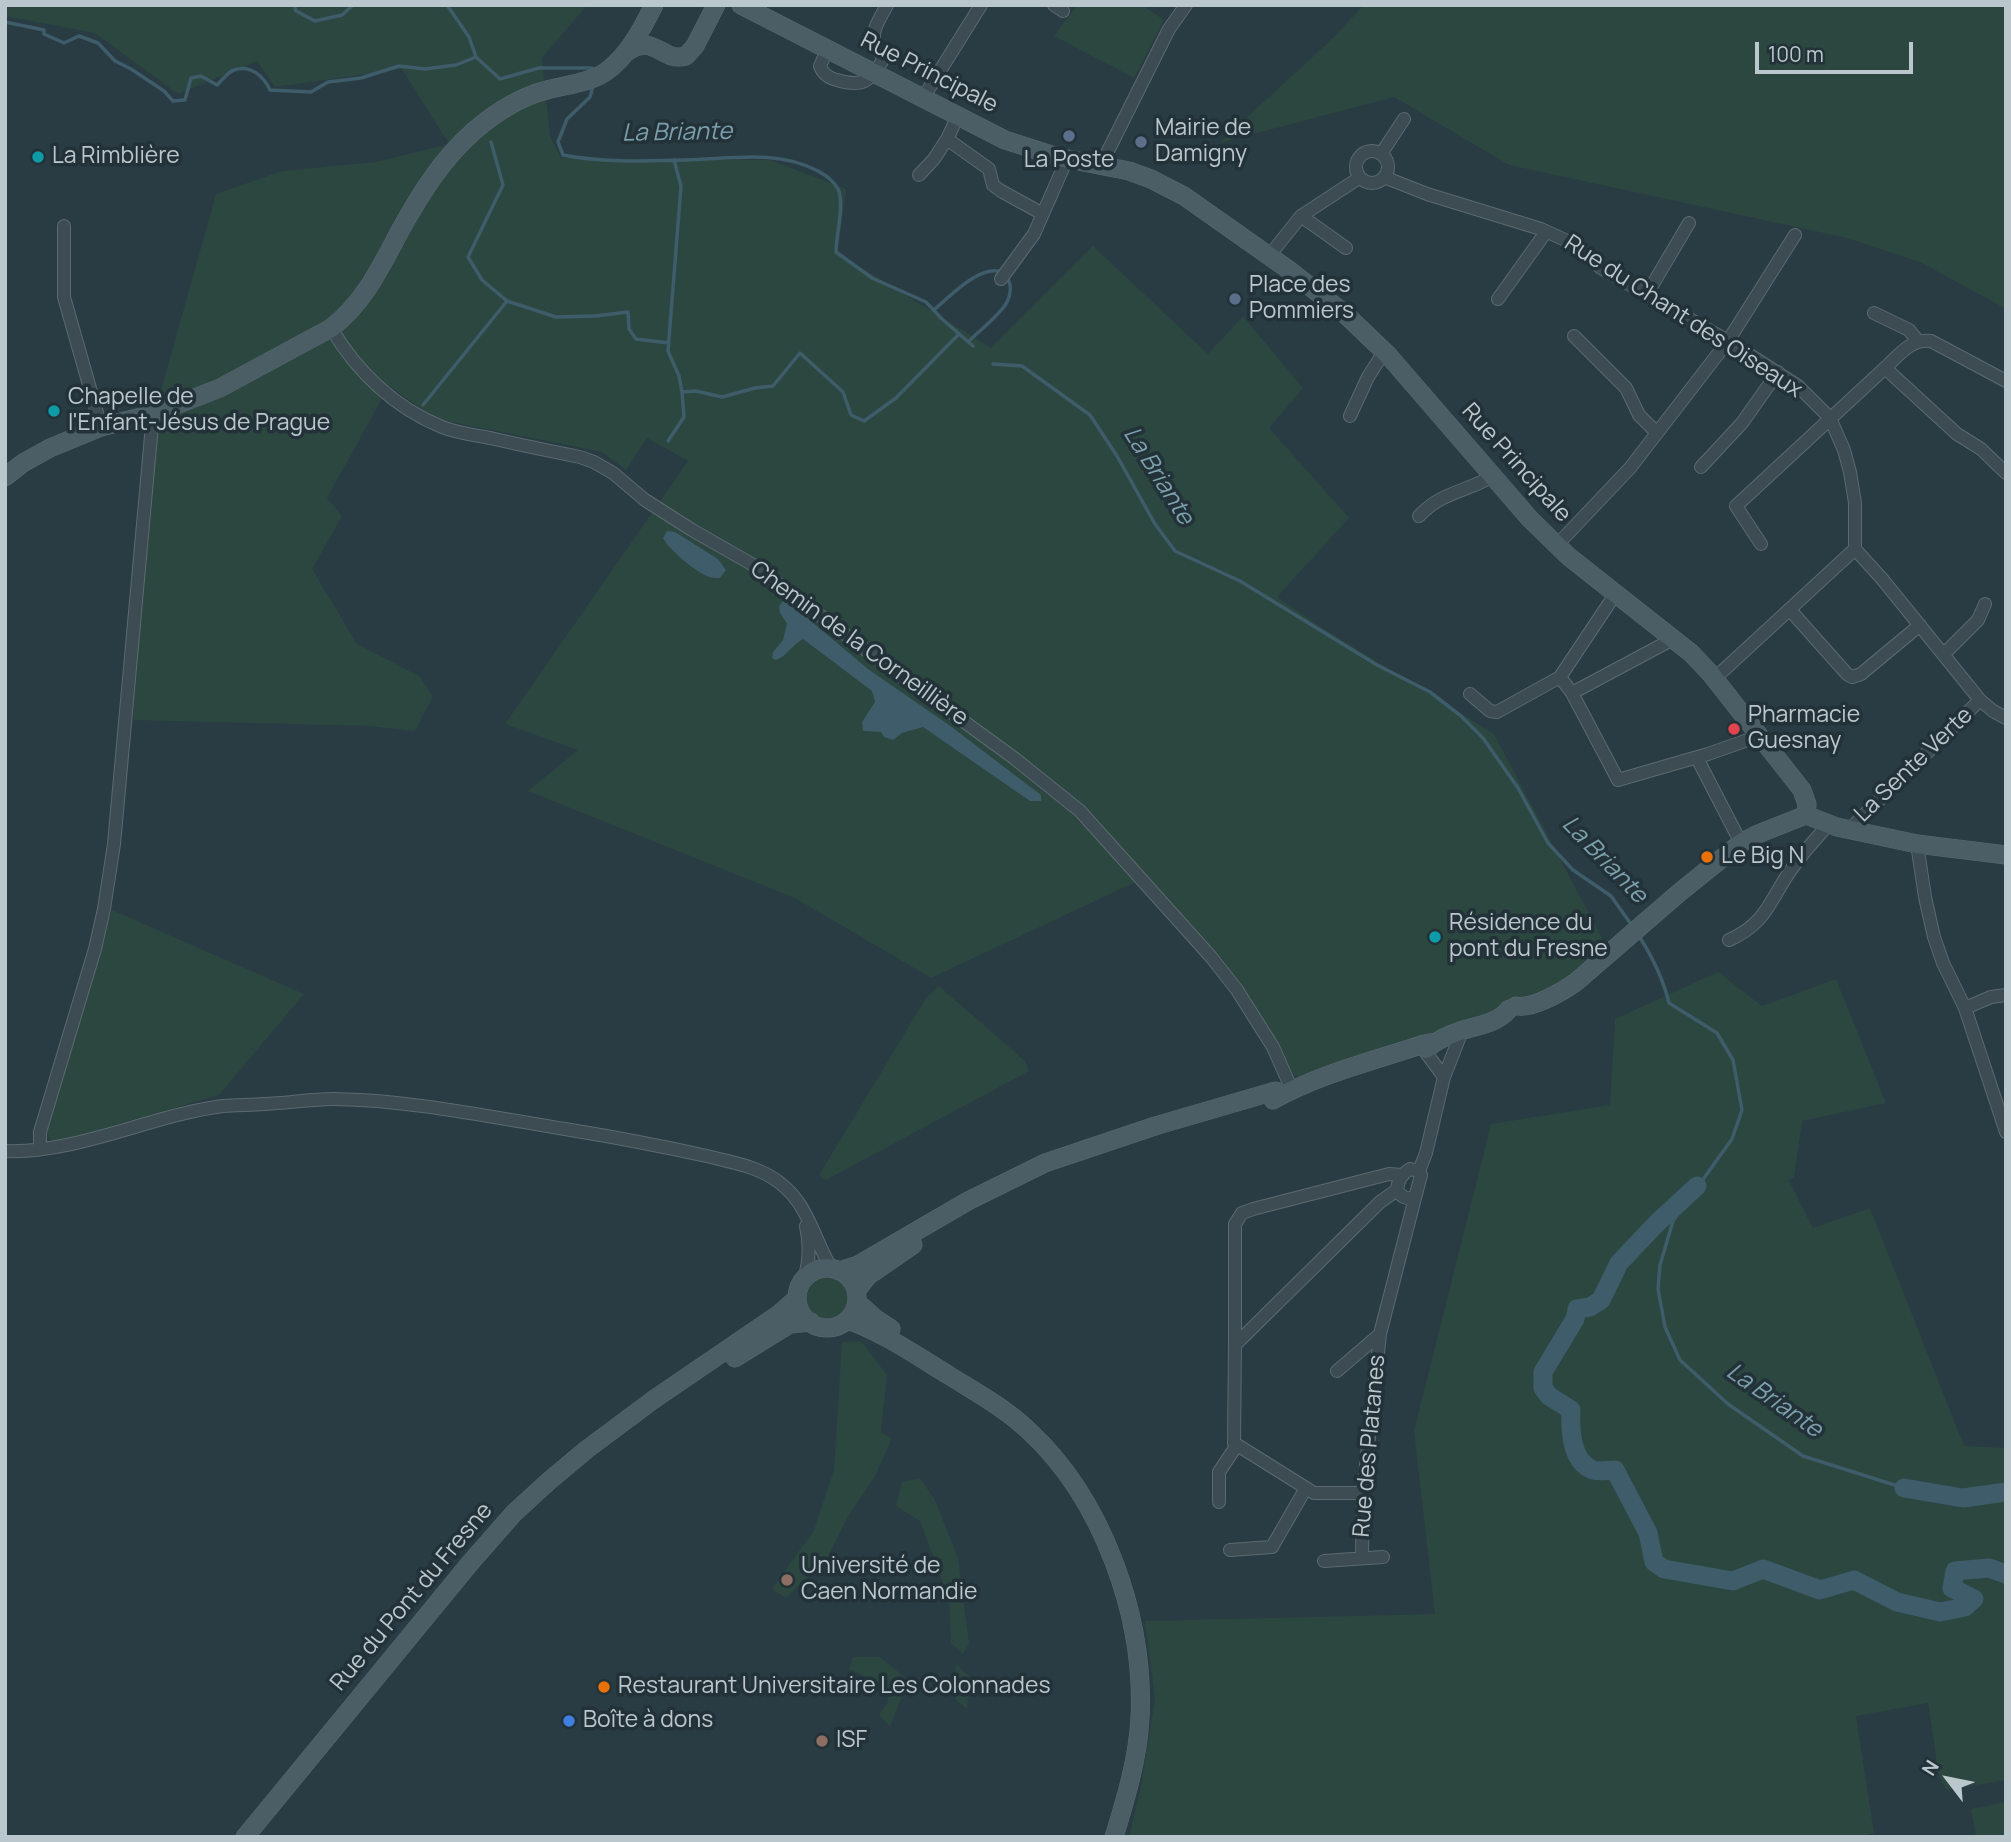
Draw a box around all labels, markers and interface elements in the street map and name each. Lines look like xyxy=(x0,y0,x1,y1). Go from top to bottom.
street label: Rue Principale xyxy=(856,27,1002,119)
scale bar xyxy=(1759,28,1916,72)
text: 100 m xyxy=(1768,40,1824,68)
place label: Mairie de Damigny xyxy=(1155,115,1251,169)
water label: La Briante xyxy=(622,118,732,148)
marker: La Poste xyxy=(1061,128,1077,144)
marker: Mairie de Damigny xyxy=(1133,134,1149,150)
place label: La Rimblière xyxy=(52,143,180,171)
place label: La Poste xyxy=(1024,147,1114,175)
marker: La Rimblière xyxy=(30,149,46,165)
street label: Rue du Chant des Oiseaux xyxy=(1559,230,1807,404)
place label: Place des Pommiers xyxy=(1249,272,1354,326)
marker: Place des Pommiers xyxy=(1227,291,1243,307)
place label: Chapelle de l'Enfant-Jésus de Prague xyxy=(68,384,330,438)
street label: Rue Principale xyxy=(1455,398,1577,528)
marker: Chapelle de l'Enfant-Jésus de Prague xyxy=(46,403,62,419)
water label: La Briante xyxy=(1117,422,1199,530)
street label: Chemin de la Corneillière xyxy=(745,556,973,732)
place label: Pharmacie Guesnay xyxy=(1748,702,1860,756)
street label: La Sente Verte xyxy=(1849,702,1979,828)
marker: Pharmacie Guesnay xyxy=(1726,721,1742,737)
water label: La Briante xyxy=(1555,810,1653,910)
place label: Le Big N xyxy=(1721,843,1804,871)
marker: Le Big N xyxy=(1699,849,1715,865)
place label: Résidence du pont du Fresne xyxy=(1449,910,1608,964)
marker: Résidence du pont du Fresne xyxy=(1427,929,1443,945)
street label: Rue des Platanes xyxy=(1348,1354,1392,1538)
water label: La Briante xyxy=(1721,1358,1827,1444)
street label: Rue du Pont du Fresne xyxy=(325,1497,499,1697)
place label: Université de Caen Normandie xyxy=(801,1553,978,1607)
marker: Université de Caen Normandie xyxy=(779,1572,795,1588)
place label: Restaurant Universitaire Les Colonnades xyxy=(618,1673,1050,1701)
marker: Restaurant Universitaire Les Colonnades xyxy=(596,1679,612,1695)
place label: Boîte à dons xyxy=(583,1707,713,1735)
marker: Boîte à dons xyxy=(561,1713,577,1729)
place label: ISF xyxy=(836,1727,867,1755)
marker: ISF xyxy=(814,1733,830,1749)
north arrow xyxy=(1913,1744,1983,1814)
text: N xyxy=(1916,1755,1945,1781)

